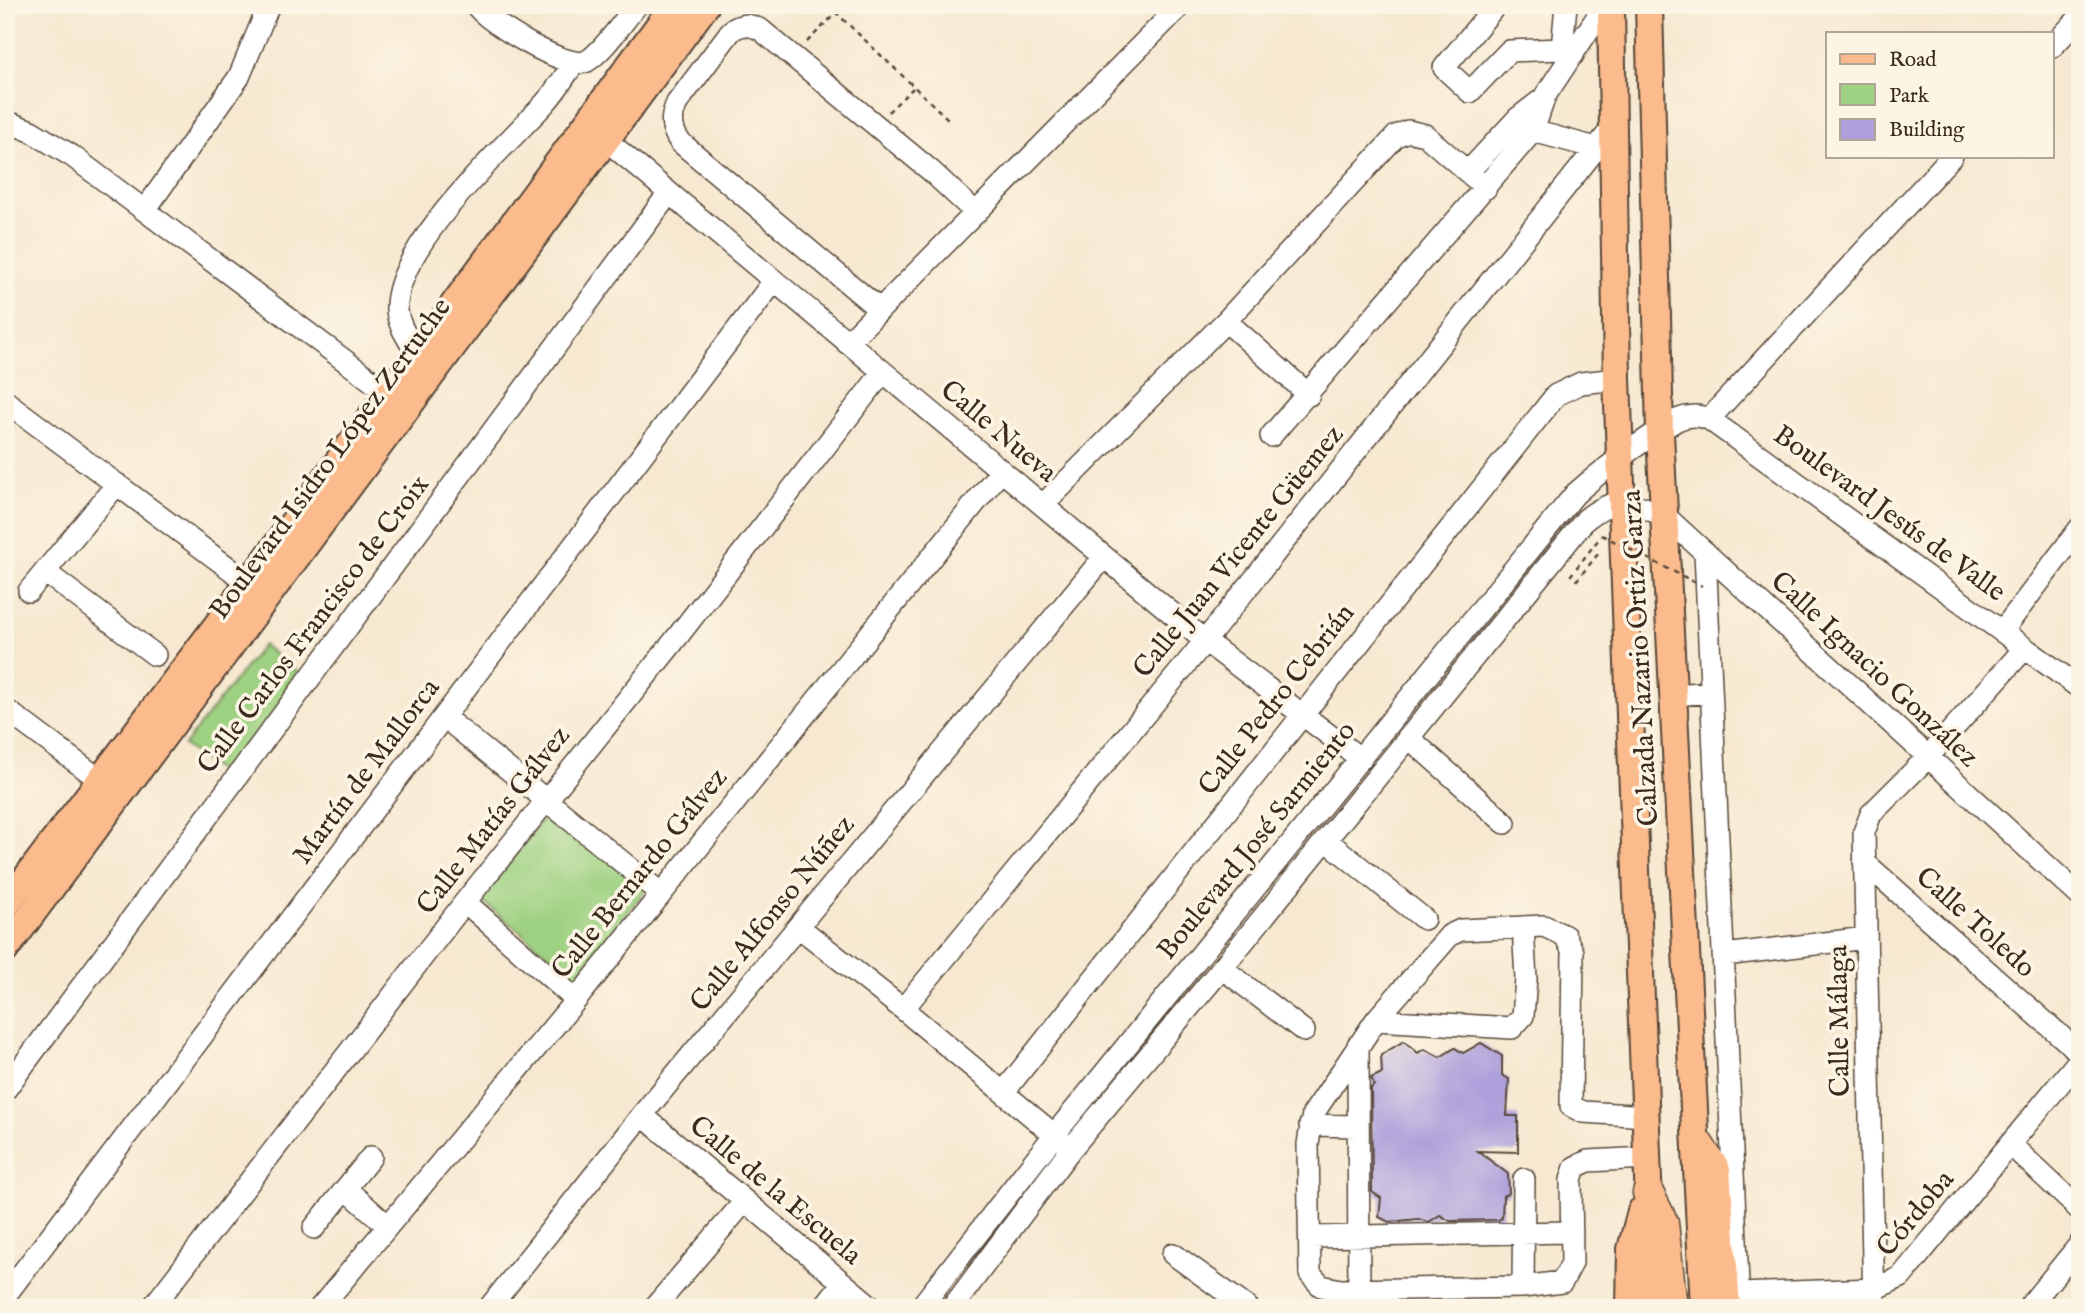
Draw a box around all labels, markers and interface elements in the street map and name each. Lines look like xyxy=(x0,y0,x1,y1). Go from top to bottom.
legend xyxy=(1826,32,2054,158)
text: Road xyxy=(1889,47,1937,74)
text: Park xyxy=(1889,83,1930,110)
text: Building xyxy=(1889,117,1965,144)
street label: Boulevard Isidro López Zertuche xyxy=(203,291,460,627)
street label: Calle Nueva xyxy=(933,373,1064,491)
street label: Calle Juan Vicente Güemez xyxy=(1126,418,1352,686)
street label: Boulevard Jesús de Valle xyxy=(1766,418,2012,610)
street label: Calle Carlos Francisco de Croix xyxy=(190,469,438,781)
street label: Calzada Nazario Ortiz Garza xyxy=(1615,488,1667,827)
street label: Calle Ignacio González xyxy=(1763,565,1985,775)
street label: Calle Pedro Cebrián xyxy=(1191,597,1363,803)
street label: Martín de Mallorca xyxy=(286,671,449,872)
street label: Boulevard José Sarmiento xyxy=(1150,715,1364,967)
street label: Calle Matías Gálvez xyxy=(410,720,578,922)
street label: Calle Bernardo Gálvez xyxy=(544,761,736,986)
street label: Calle Alfonso Núñez xyxy=(683,809,863,1019)
street label: Calle Toledo xyxy=(1908,860,2042,986)
street label: Calle Málaga xyxy=(1821,944,1859,1097)
street label: Calle de la Escuela xyxy=(682,1109,869,1274)
street label: Córdoba xyxy=(1870,1163,1963,1264)

